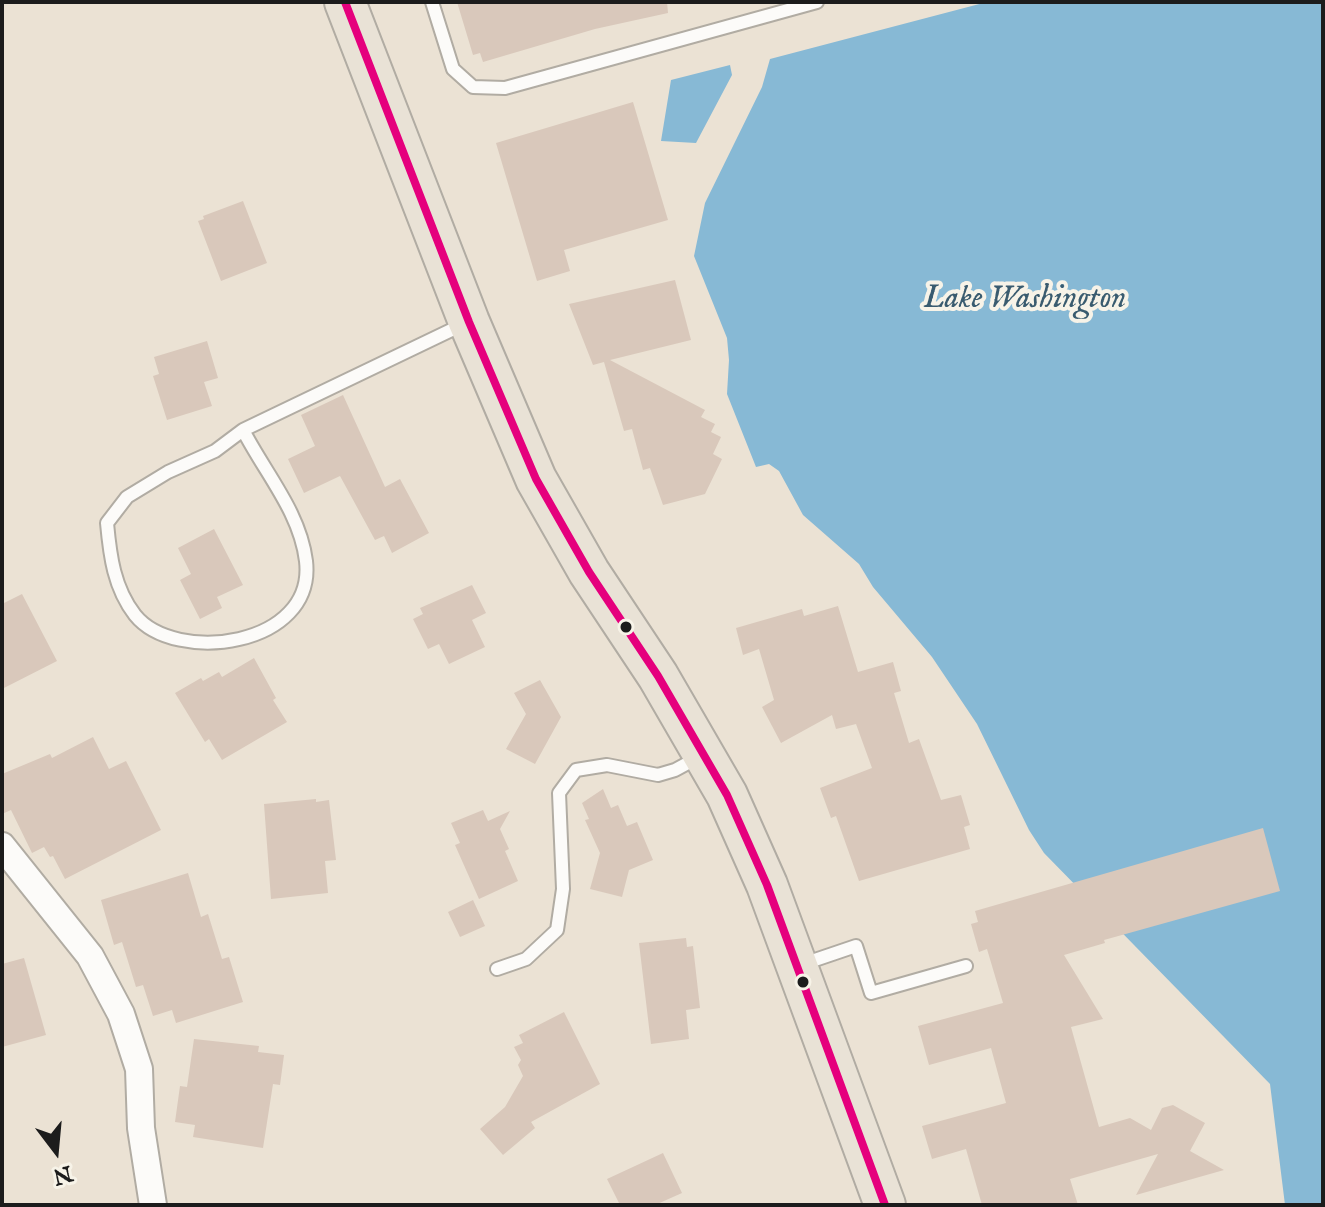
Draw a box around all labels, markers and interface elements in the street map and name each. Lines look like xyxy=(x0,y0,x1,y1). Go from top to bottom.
water label: Lake Washington xyxy=(924,281,1126,319)
unlabelled marker xyxy=(618,619,634,635)
unlabelled marker xyxy=(795,974,811,990)
north arrow xyxy=(16,1111,96,1191)
text: N xyxy=(50,1158,76,1190)

